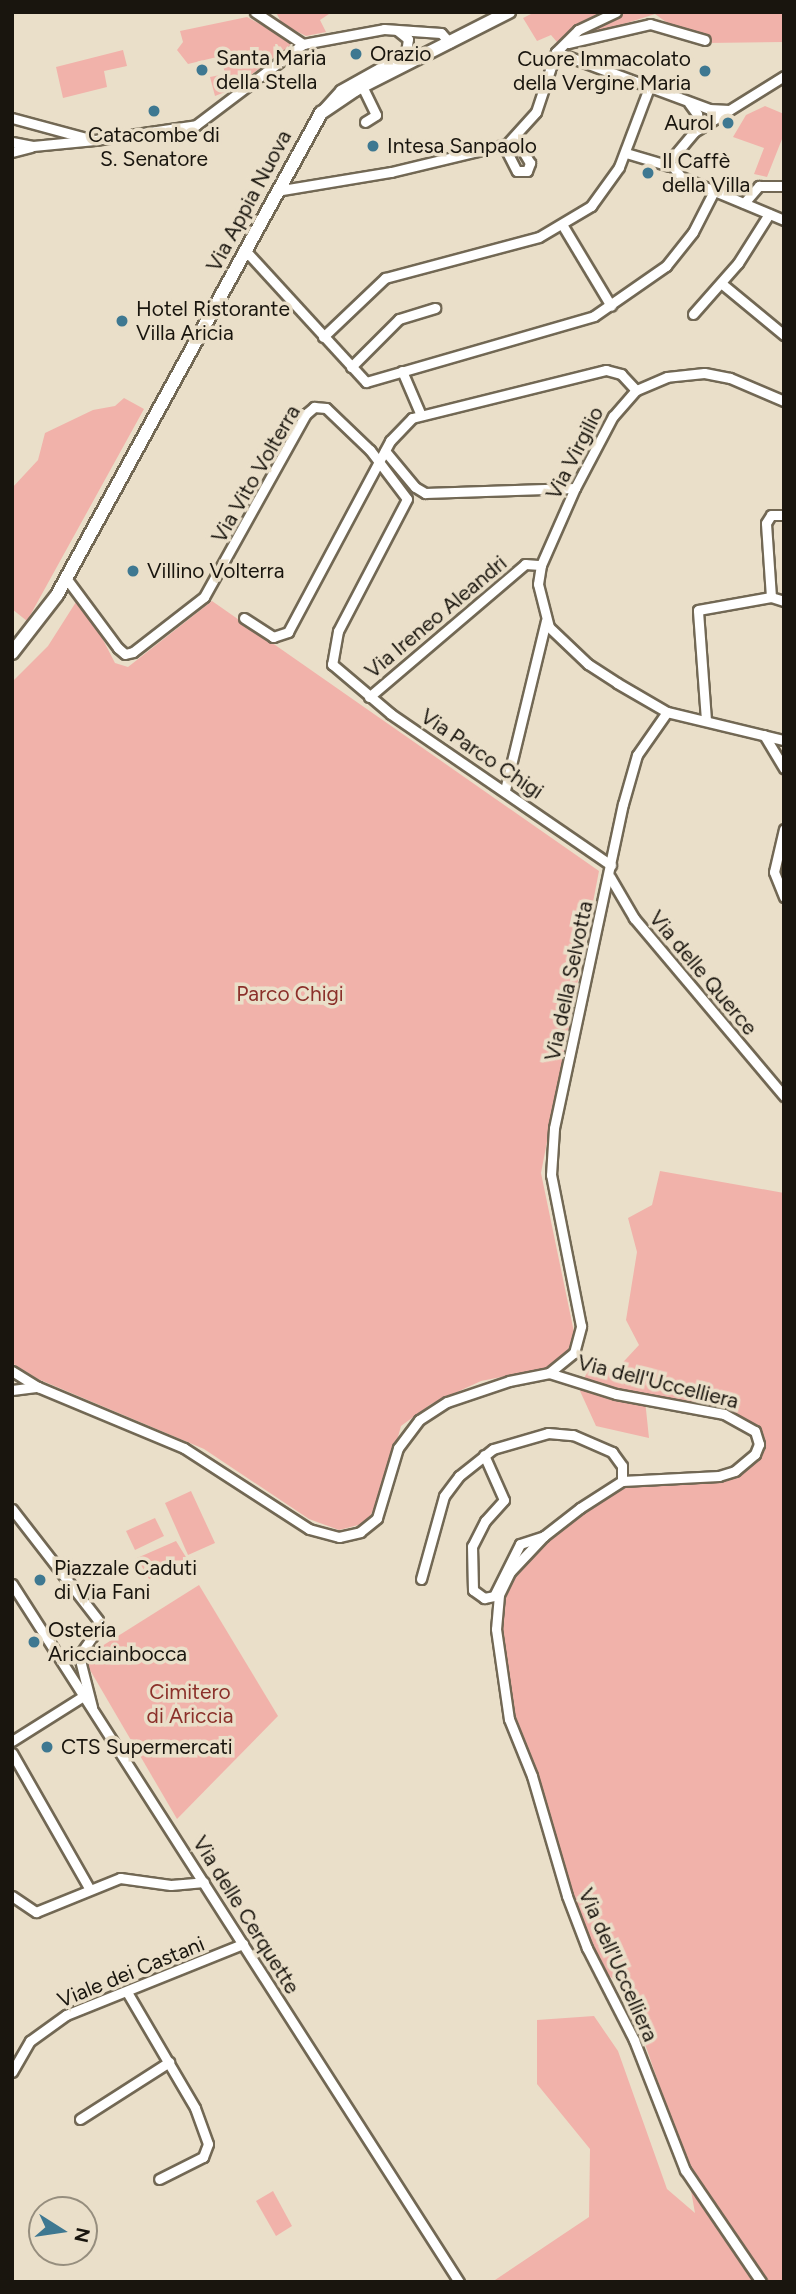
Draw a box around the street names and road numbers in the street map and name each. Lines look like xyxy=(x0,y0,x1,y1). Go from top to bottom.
street label: Via Appia Nuova xyxy=(201,126,297,276)
street label: Via Vito Volterra xyxy=(206,401,306,547)
street label: Via Virgilio xyxy=(541,402,609,504)
street label: Via Ireneo Aleandri xyxy=(360,550,512,684)
street label: Via Parco Chigi xyxy=(416,704,548,804)
street label: Via della Selvotta xyxy=(540,899,598,1063)
street label: Via delle Querce xyxy=(644,906,762,1040)
street label: Via dell'Uccelliera xyxy=(575,1350,741,1414)
street label: Via delle Cerquette xyxy=(187,1831,305,1999)
street label: Via dell'Uccelliera xyxy=(573,1885,663,2045)
street label: Viale dei Castani xyxy=(54,1931,208,2013)

